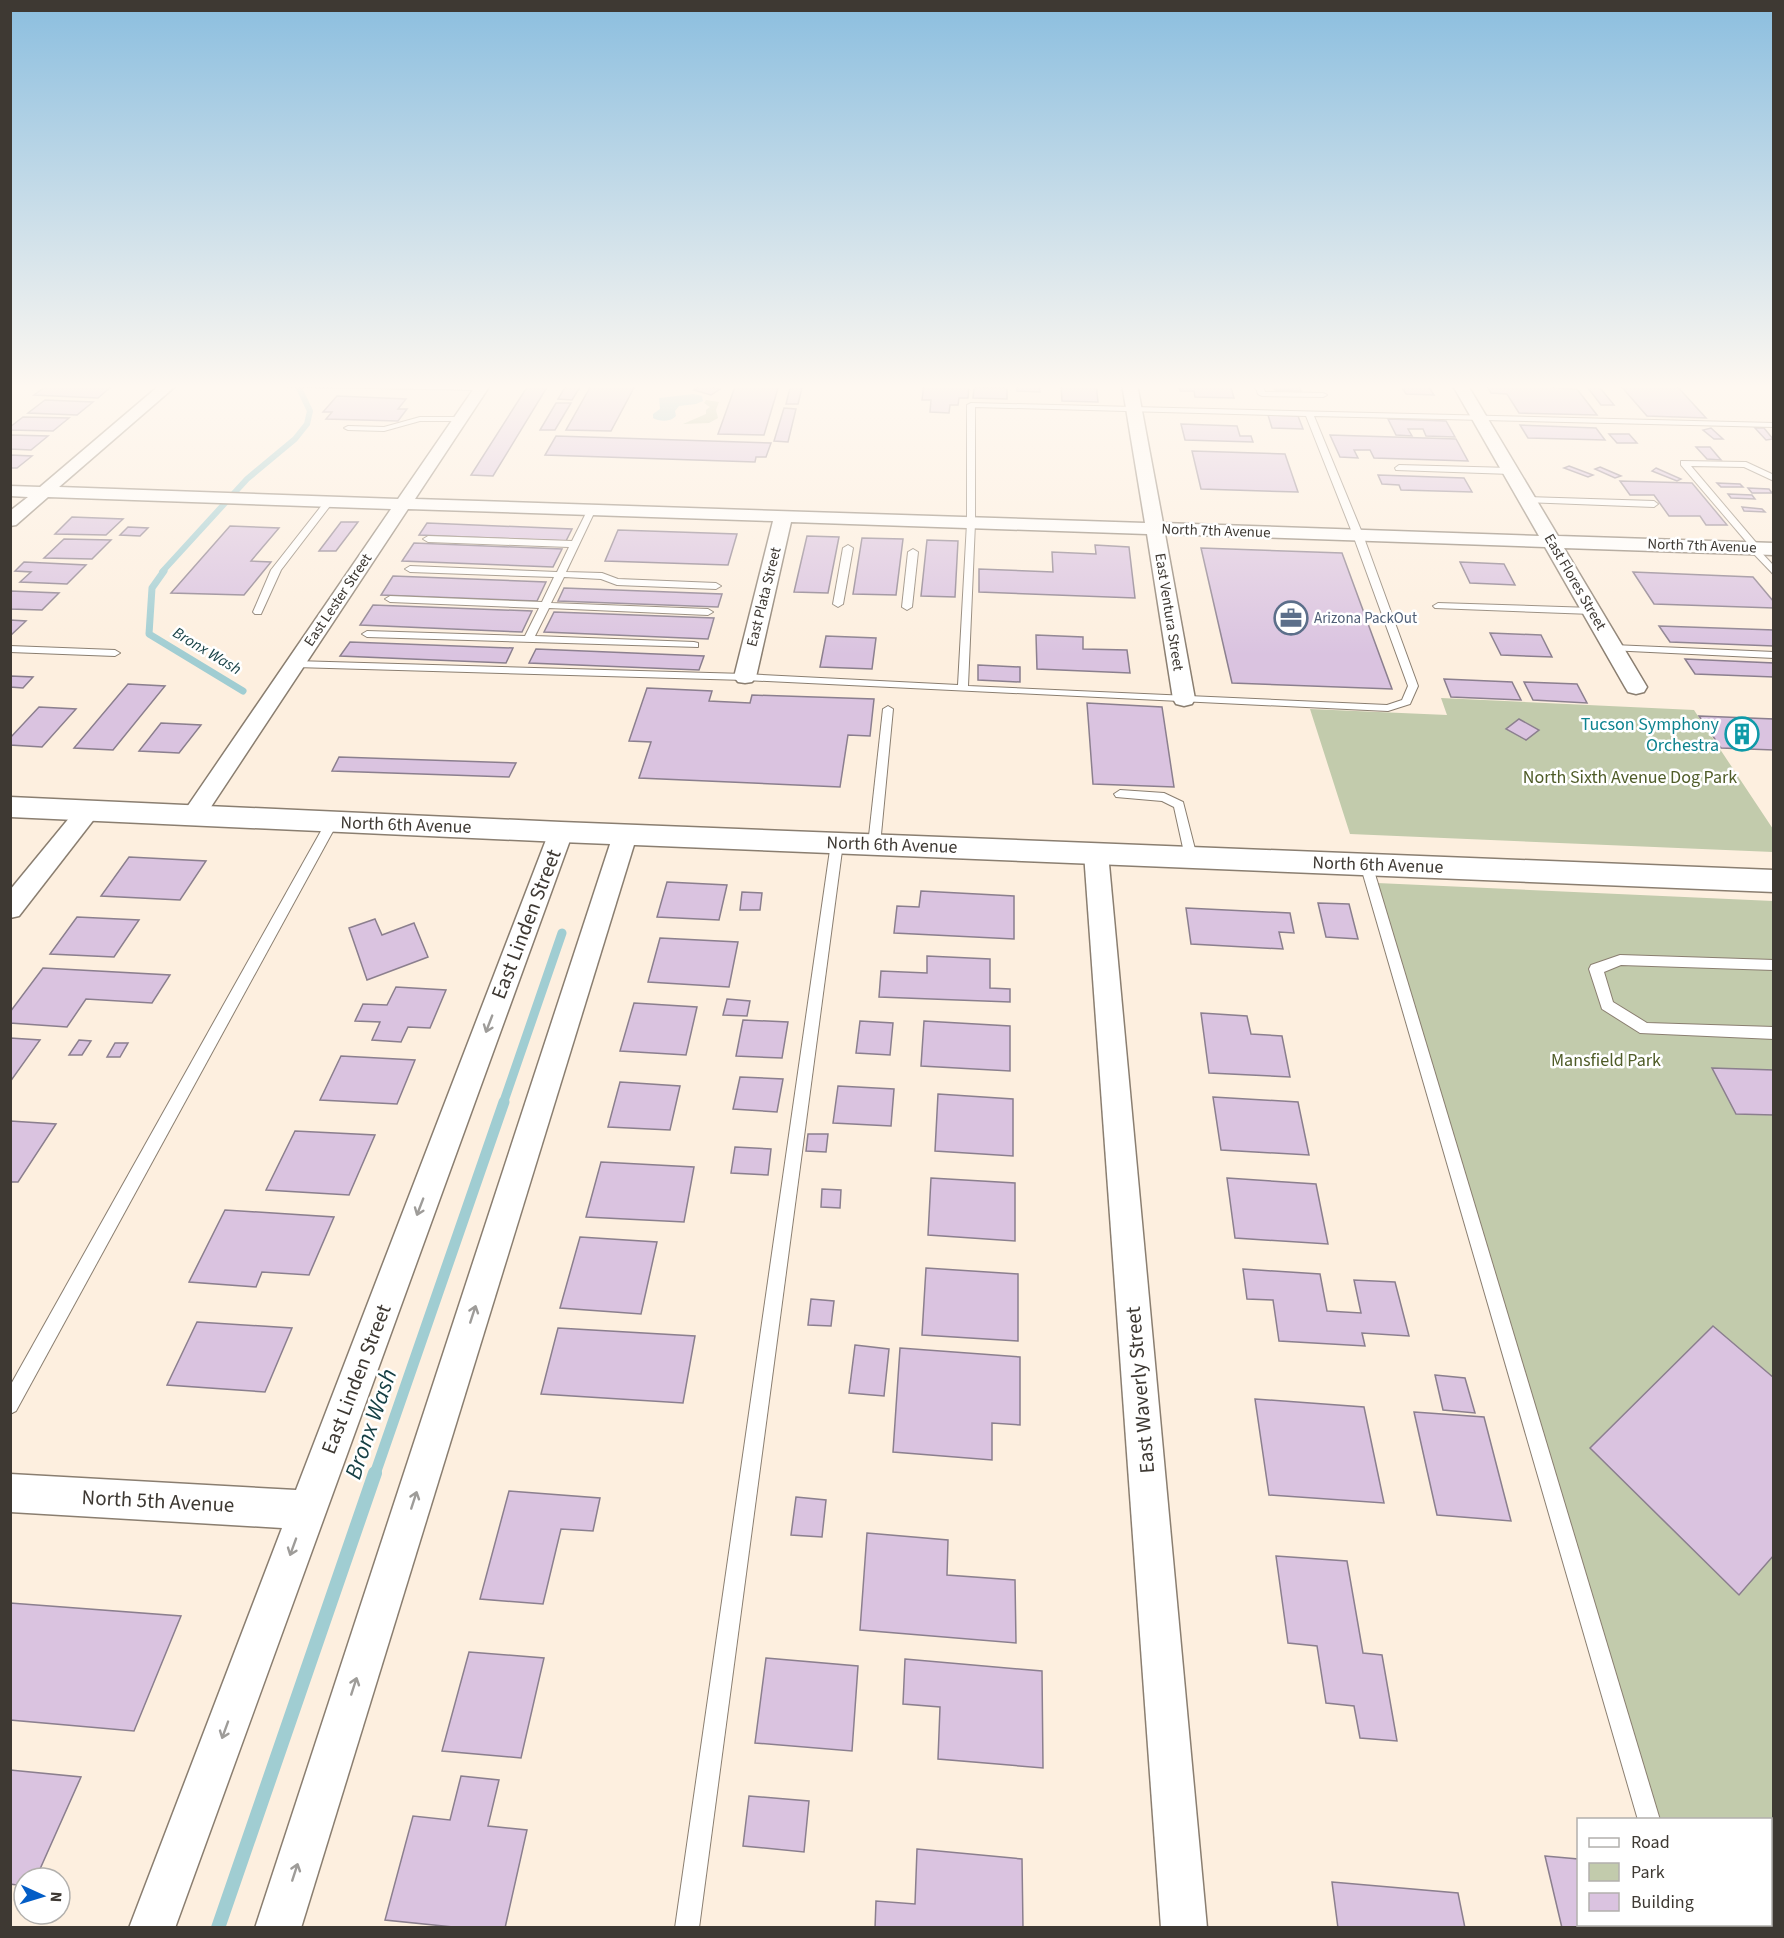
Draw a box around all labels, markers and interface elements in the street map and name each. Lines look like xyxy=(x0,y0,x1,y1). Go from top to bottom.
street label: North 7th Avenue xyxy=(1161,519,1271,543)
street label: East Flores Street xyxy=(1539,530,1611,634)
street label: North 7th Avenue xyxy=(1647,534,1757,558)
street label: East Plata Street xyxy=(741,545,787,649)
street label: East Lester Street xyxy=(299,549,377,651)
street label: East Ventura Street xyxy=(1149,552,1189,672)
office icon: Arizona PackOut xyxy=(1273,600,1309,636)
place label: Arizona PackOut xyxy=(1314,608,1417,629)
water label: Bronx Wash xyxy=(169,622,245,680)
place label: Tucson Symphony Orchestra xyxy=(1581,712,1720,758)
building icon: Tucson Symphony Orchestra xyxy=(1724,716,1760,752)
park label: North Sixth Avenue Dog Park xyxy=(1523,765,1737,790)
street label: North 6th Avenue xyxy=(340,810,472,840)
street label: North 6th Avenue xyxy=(826,830,958,860)
street label: East Linden Street xyxy=(484,845,568,1003)
street label: North 6th Avenue xyxy=(1312,850,1444,880)
one-way arrow xyxy=(483,1015,494,1033)
park label: Mansfield Park xyxy=(1551,1048,1661,1073)
one-way arrow xyxy=(414,1197,425,1216)
street label: East Linden Street xyxy=(314,1300,398,1458)
one-way arrow xyxy=(468,1305,479,1324)
street label: East Waverly Street xyxy=(1118,1305,1162,1475)
water label: Bronx Wash xyxy=(336,1364,406,1484)
street label: North 5th Avenue xyxy=(81,1482,235,1520)
one-way arrow xyxy=(409,1491,420,1510)
one-way arrow xyxy=(287,1537,298,1556)
one-way arrow xyxy=(350,1677,361,1696)
one-way arrow xyxy=(219,1720,230,1739)
legend xyxy=(1577,1818,1772,1926)
text: Road xyxy=(1631,1830,1670,1855)
text: Park xyxy=(1631,1860,1665,1885)
one-way arrow xyxy=(290,1863,301,1882)
north arrow xyxy=(12,1866,72,1926)
text: Building xyxy=(1631,1890,1694,1915)
text: N xyxy=(45,1891,67,1903)

